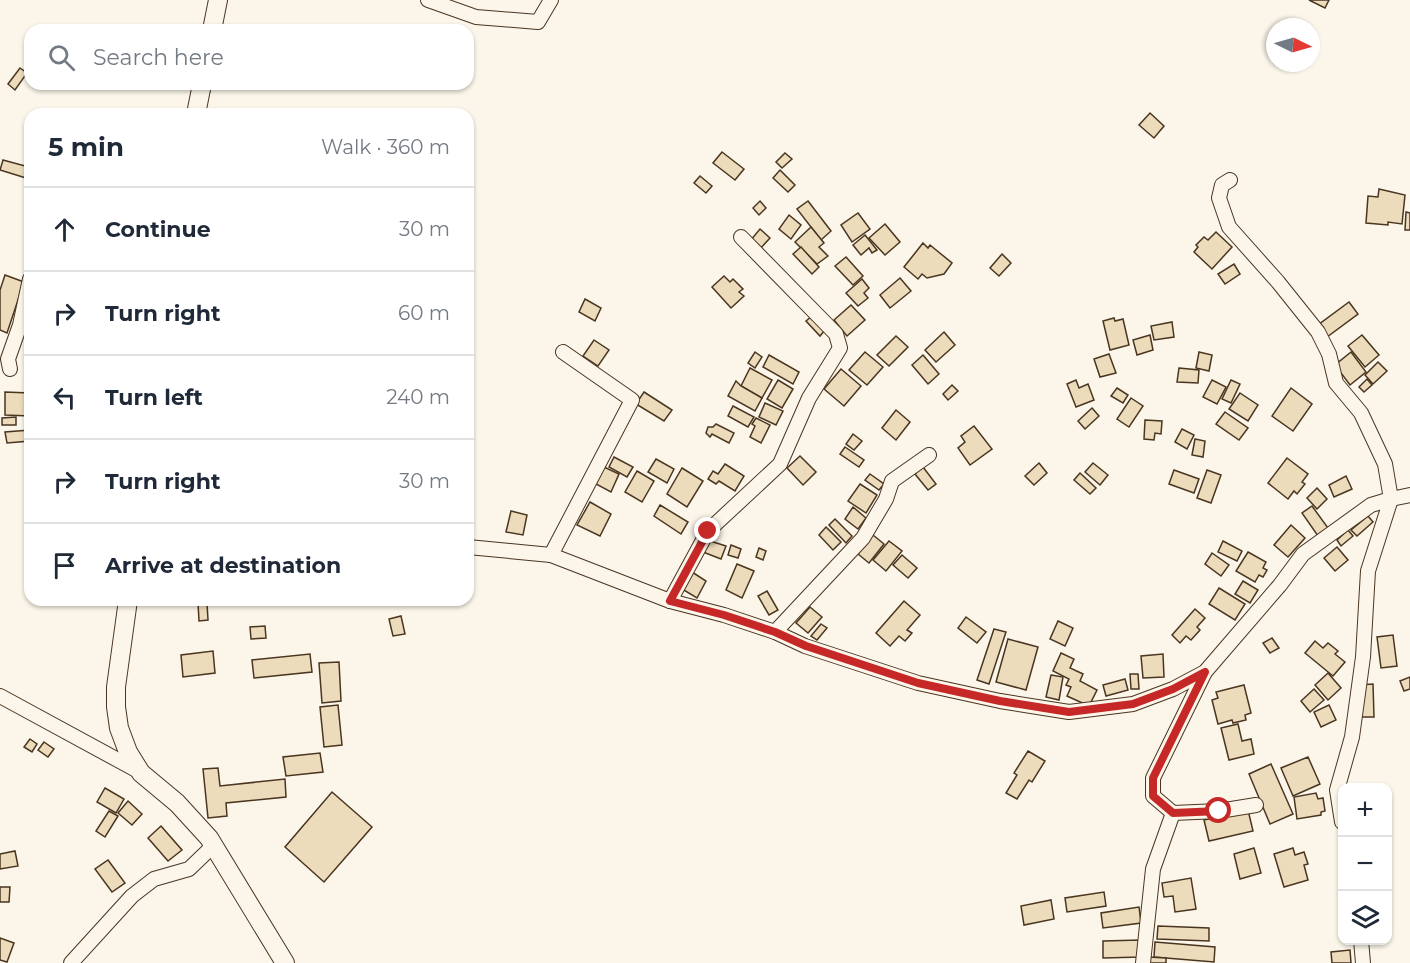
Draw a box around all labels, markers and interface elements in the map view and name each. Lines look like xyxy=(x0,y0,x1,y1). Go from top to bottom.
north arrow xyxy=(1266,18,1320,72)
search box xyxy=(24,24,474,90)
icon: search xyxy=(45,41,78,74)
text: Search here xyxy=(93,44,224,71)
text: 5 min xyxy=(48,131,124,163)
text: Walk · 360 m xyxy=(321,135,450,159)
icon: ahead xyxy=(48,213,81,246)
text: Continue xyxy=(105,216,211,243)
text: 30 m xyxy=(399,217,450,241)
icon: right xyxy=(48,297,81,330)
text: Turn right xyxy=(105,300,220,327)
text: 60 m xyxy=(398,301,450,325)
icon: left xyxy=(48,381,81,414)
text: Turn left xyxy=(105,384,203,411)
text: 240 m xyxy=(386,385,450,409)
icon: right xyxy=(48,465,81,498)
text: Turn right xyxy=(105,468,220,495)
text: 30 m xyxy=(399,469,450,493)
route end xyxy=(694,517,720,543)
icon: arrive xyxy=(48,549,81,582)
text: Arrive at destination xyxy=(105,552,341,579)
map controls xyxy=(1338,783,1392,945)
button: + xyxy=(1338,783,1392,837)
route start xyxy=(1205,797,1231,823)
button: − xyxy=(1338,837,1392,891)
button: layers xyxy=(1338,891,1392,945)

